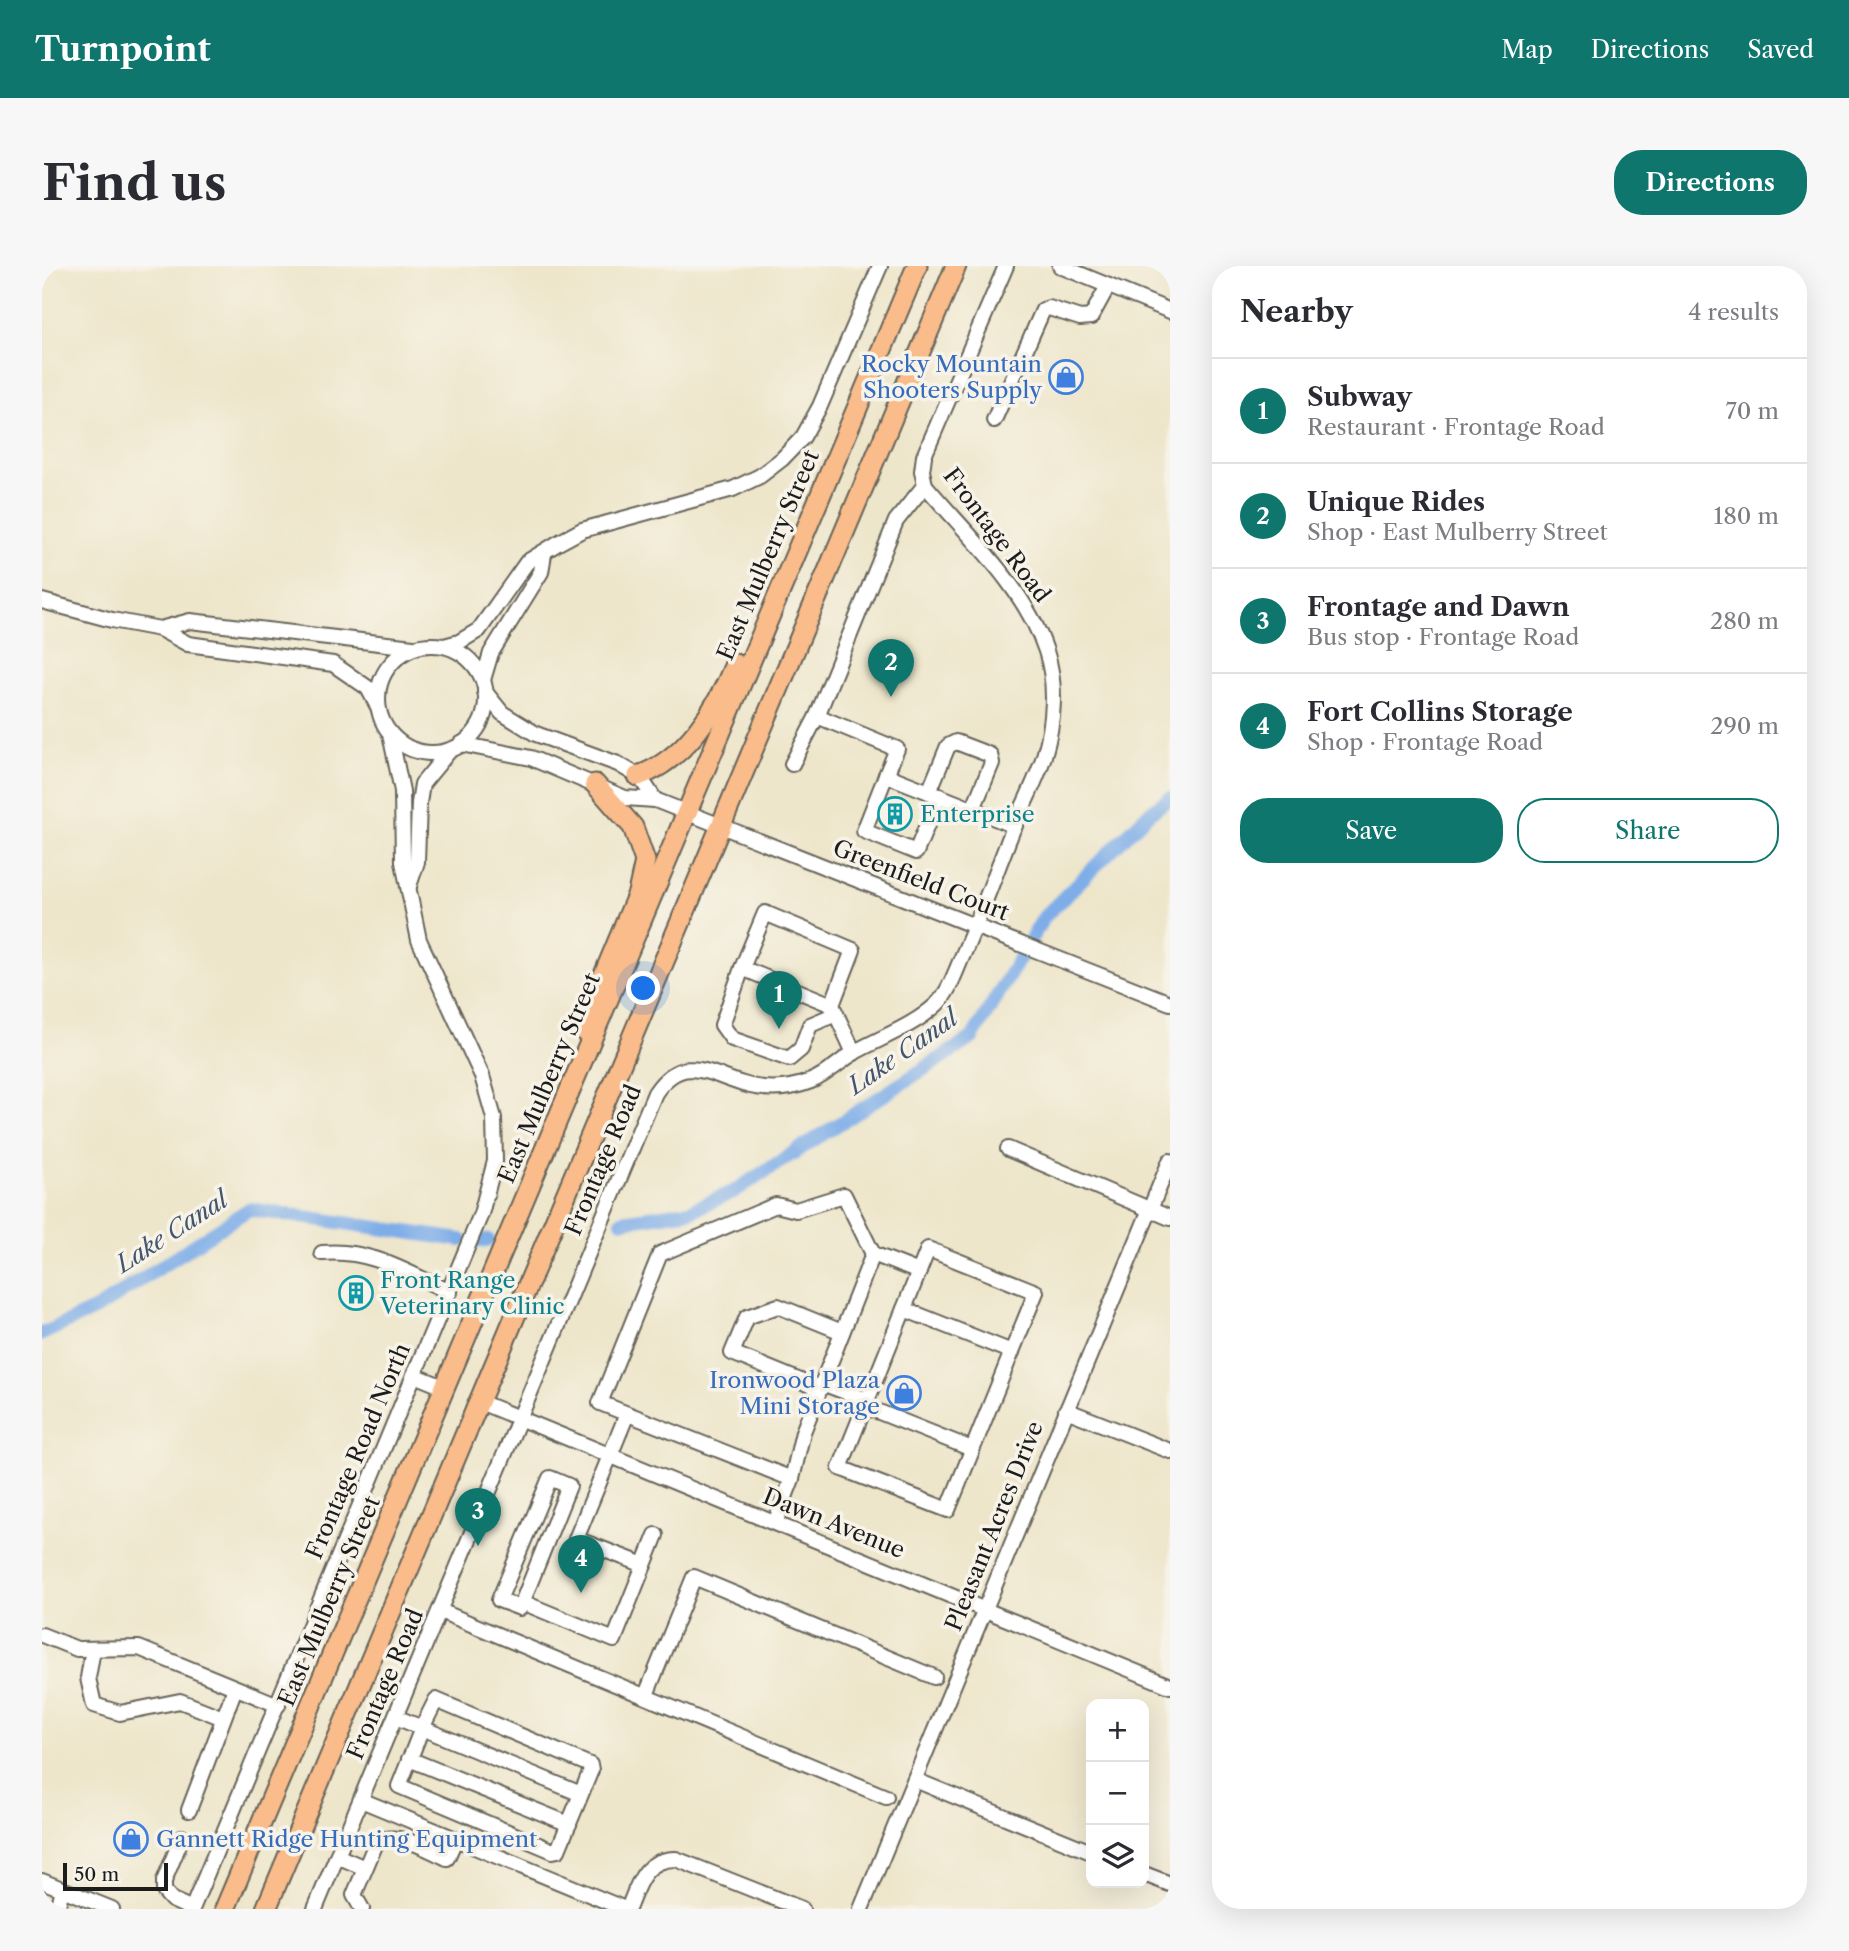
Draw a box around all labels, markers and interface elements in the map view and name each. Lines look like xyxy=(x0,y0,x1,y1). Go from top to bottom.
text: Turnpoint xyxy=(35,29,211,70)
text: Map xyxy=(1501,35,1553,64)
text: Directions xyxy=(1591,35,1709,64)
text: Saved xyxy=(1747,35,1814,64)
button: Directions xyxy=(1614,150,1807,215)
text: Find us xyxy=(42,152,226,213)
text: Nearby xyxy=(1240,293,1353,330)
text: 4 results xyxy=(1688,298,1779,326)
place label: Rocky Mountain Shooters Supply xyxy=(861,350,1042,404)
shop icon: Rocky Mountain Shooters Supply xyxy=(1047,358,1085,396)
text: Subway xyxy=(1307,381,1412,413)
text: 1 xyxy=(1258,397,1268,425)
text: 70 m xyxy=(1726,397,1779,425)
text: Restaurant · Frontage Road xyxy=(1307,413,1605,441)
street label: East Mulberry Street xyxy=(711,446,825,664)
street label: Frontage Road xyxy=(937,462,1057,608)
text: Unique Rides xyxy=(1307,486,1485,518)
text: 2 xyxy=(1256,502,1270,530)
text: 180 m xyxy=(1714,502,1779,530)
text: Shop · East Mulberry Street xyxy=(1307,518,1608,546)
text: Frontage and Dawn xyxy=(1307,591,1570,623)
text: 3 xyxy=(1257,607,1270,635)
text: 280 m xyxy=(1710,607,1779,635)
text: Bus stop · Frontage Road xyxy=(1307,623,1579,651)
pin: 2 xyxy=(868,639,914,697)
text: Fort Collins Storage xyxy=(1307,696,1573,728)
text: 4 xyxy=(1256,712,1270,740)
text: 290 m xyxy=(1710,712,1779,740)
text: Shop · Frontage Road xyxy=(1307,728,1543,756)
building icon: Enterprise xyxy=(876,795,914,833)
button: Save xyxy=(1240,798,1503,863)
button: Share xyxy=(1517,798,1779,863)
place label: Enterprise xyxy=(920,800,1035,828)
street label: Greenfield Court xyxy=(829,834,1013,926)
street label: East Mulberry Street xyxy=(492,969,606,1187)
your location xyxy=(626,971,660,1005)
pin: 1 xyxy=(756,971,802,1029)
water label: Lake Canal xyxy=(840,1002,965,1101)
street label: Frontage Road xyxy=(559,1080,647,1240)
water label: Lake Canal xyxy=(109,1183,235,1280)
place label: Front Range Veterinary Clinic xyxy=(379,1266,565,1320)
building icon: Front Range Veterinary Clinic xyxy=(337,1274,375,1312)
street label: Frontage Road North xyxy=(300,1339,416,1563)
place label: Ironwood Plaza Mini Storage xyxy=(709,1366,881,1420)
shop icon: Ironwood Plaza Mini Storage xyxy=(885,1374,923,1412)
street label: Pleasant Acres Drive xyxy=(939,1417,1049,1635)
street label: Dawn Avenue xyxy=(759,1482,909,1564)
pin: 3 xyxy=(455,1488,501,1546)
street label: East Mulberry Street xyxy=(272,1492,386,1710)
pin: 4 xyxy=(558,1535,604,1593)
street label: Frontage Road xyxy=(341,1604,429,1764)
map controls xyxy=(1086,1699,1149,1888)
button: + xyxy=(1086,1699,1149,1762)
button: − xyxy=(1086,1762,1149,1825)
shop icon: Gannett Ridge Hunting Equipment xyxy=(112,1820,150,1858)
place label: Gannett Ridge Hunting Equipment xyxy=(156,1825,537,1853)
button: layers xyxy=(1086,1825,1149,1888)
scale bar xyxy=(63,1860,168,1892)
text: 50 m xyxy=(74,1863,119,1886)

